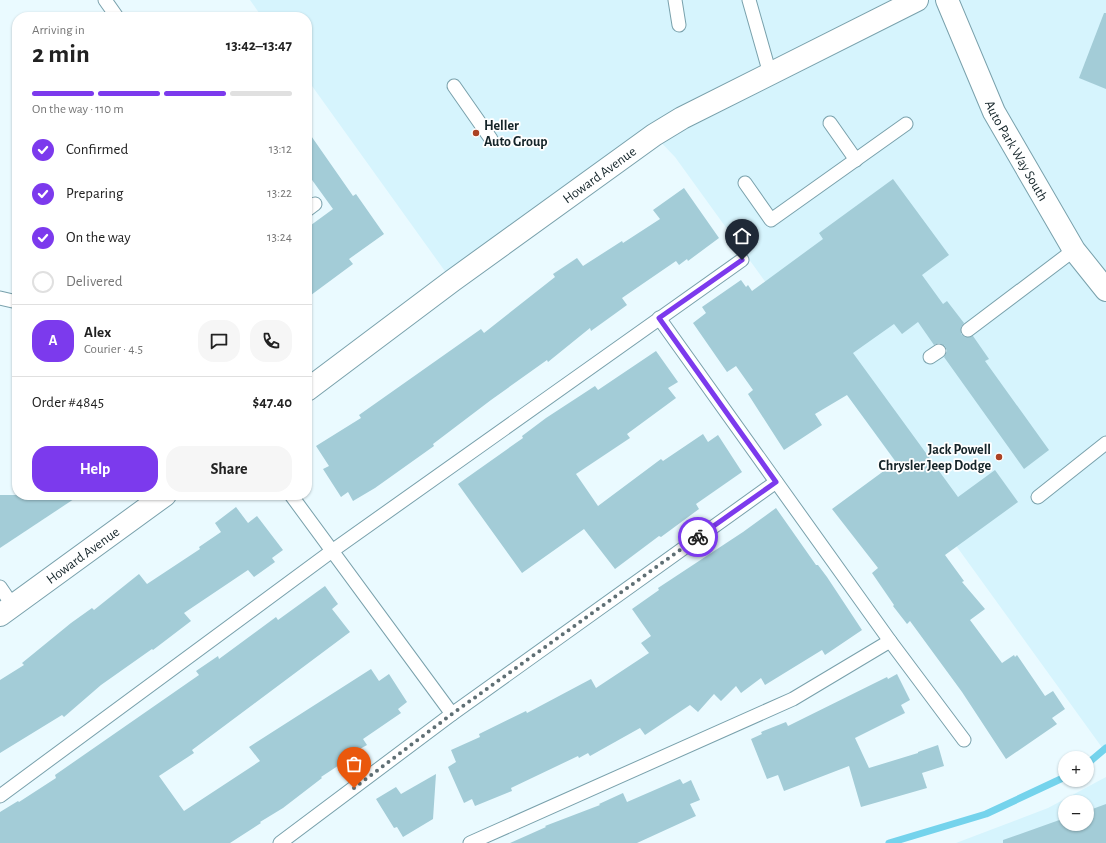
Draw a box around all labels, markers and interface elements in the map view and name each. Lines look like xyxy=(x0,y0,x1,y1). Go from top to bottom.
text: Arriving in xyxy=(32,24,85,37)
text: 13:42–13:47 xyxy=(226,38,292,53)
text: 2 min xyxy=(32,41,90,67)
street label: Auto Park Way South xyxy=(982,98,1050,204)
text: On the way · 110 m xyxy=(32,103,124,116)
place label: Heller Auto Group xyxy=(484,119,548,149)
marker: Heller Auto Group xyxy=(471,128,481,138)
icon: check xyxy=(32,139,54,161)
text: Confirmed xyxy=(66,142,128,157)
text: 13:12 xyxy=(269,143,292,156)
street label: Howard Avenue xyxy=(561,144,639,206)
icon: check xyxy=(32,183,54,205)
text: Preparing xyxy=(66,186,123,201)
text: 13:22 xyxy=(267,187,292,200)
pin xyxy=(725,219,759,260)
icon: home xyxy=(731,225,753,247)
icon: check xyxy=(32,227,54,249)
text: On the way xyxy=(66,230,131,245)
text: 13:24 xyxy=(267,231,292,244)
text: Delivered xyxy=(66,274,123,289)
button: chat xyxy=(198,320,240,362)
button: phone xyxy=(250,320,292,362)
text: Alex xyxy=(84,325,111,340)
text: A xyxy=(48,333,58,348)
text: Courier · 4.5 xyxy=(84,343,143,356)
text: Order #4845 xyxy=(32,395,104,410)
text: $47.40 xyxy=(252,395,292,410)
place label: Jack Powell Chrysler Jeep Dodge xyxy=(879,443,991,473)
button: Help xyxy=(32,446,158,492)
button: Share xyxy=(166,446,292,492)
marker: Jack Powell Chrysler Jeep Dodge xyxy=(994,452,1004,462)
courier xyxy=(678,517,718,557)
street label: Howard Avenue xyxy=(44,525,122,587)
icon: bike xyxy=(687,526,709,548)
pin xyxy=(337,747,371,788)
map controls xyxy=(1058,751,1094,831)
button: + xyxy=(1058,751,1094,787)
icon: bag xyxy=(343,753,365,775)
button: − xyxy=(1058,795,1094,831)

